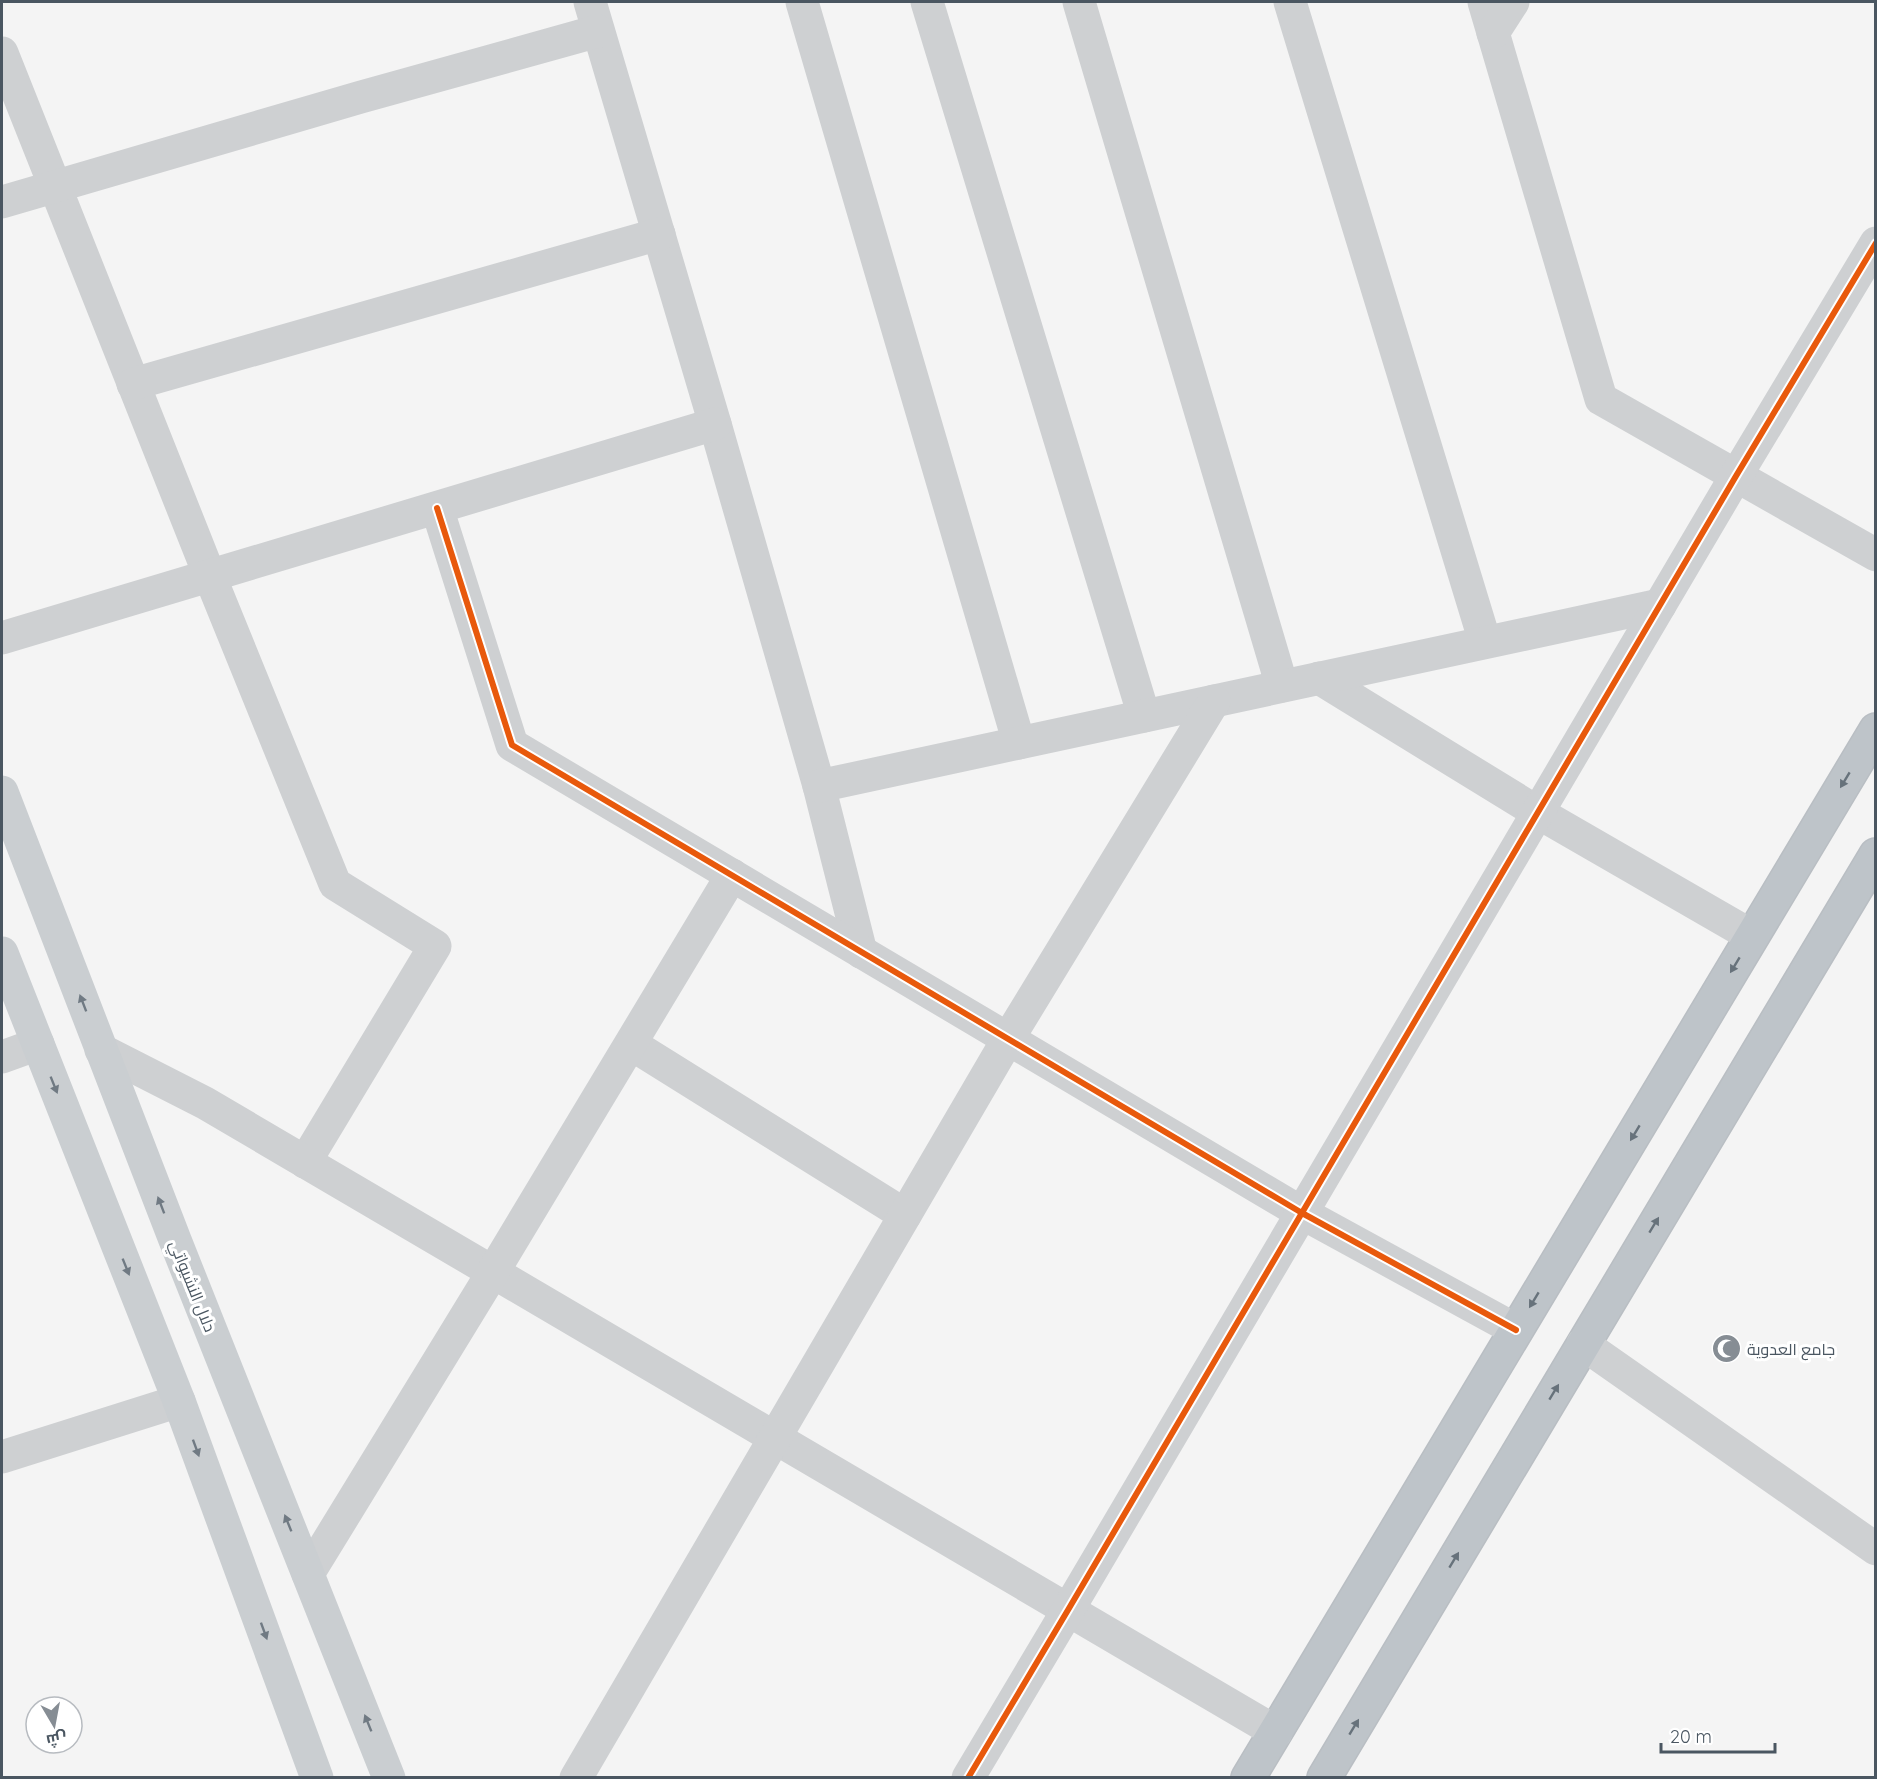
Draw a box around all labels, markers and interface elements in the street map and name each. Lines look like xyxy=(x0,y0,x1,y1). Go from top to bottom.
one-way arrow xyxy=(1840,772,1851,788)
one-way arrow xyxy=(1729,957,1740,973)
one-way arrow xyxy=(78,994,88,1012)
one-way arrow xyxy=(50,1076,59,1094)
one-way arrow xyxy=(1629,1125,1640,1141)
one-way arrow xyxy=(156,1196,165,1214)
one-way arrow xyxy=(1649,1216,1659,1233)
street label: دلال النشيواتي xyxy=(162,1237,220,1336)
one-way arrow xyxy=(121,1258,131,1276)
one-way arrow xyxy=(1529,1292,1540,1308)
mosque icon: جامع العدوية xyxy=(1710,1333,1742,1365)
place label: جامع العدوية xyxy=(1747,1339,1835,1361)
one-way arrow xyxy=(1549,1384,1559,1401)
one-way arrow xyxy=(192,1439,202,1457)
one-way arrow xyxy=(283,1513,293,1531)
one-way arrow xyxy=(1449,1551,1459,1568)
one-way arrow xyxy=(259,1622,269,1640)
north arrow xyxy=(24,1695,84,1755)
one-way arrow xyxy=(363,1714,372,1732)
scale bar xyxy=(1661,1716,1775,1754)
one-way arrow xyxy=(1349,1718,1359,1735)
text: 20 m xyxy=(1670,1725,1712,1748)
text: ش xyxy=(45,1728,68,1751)

